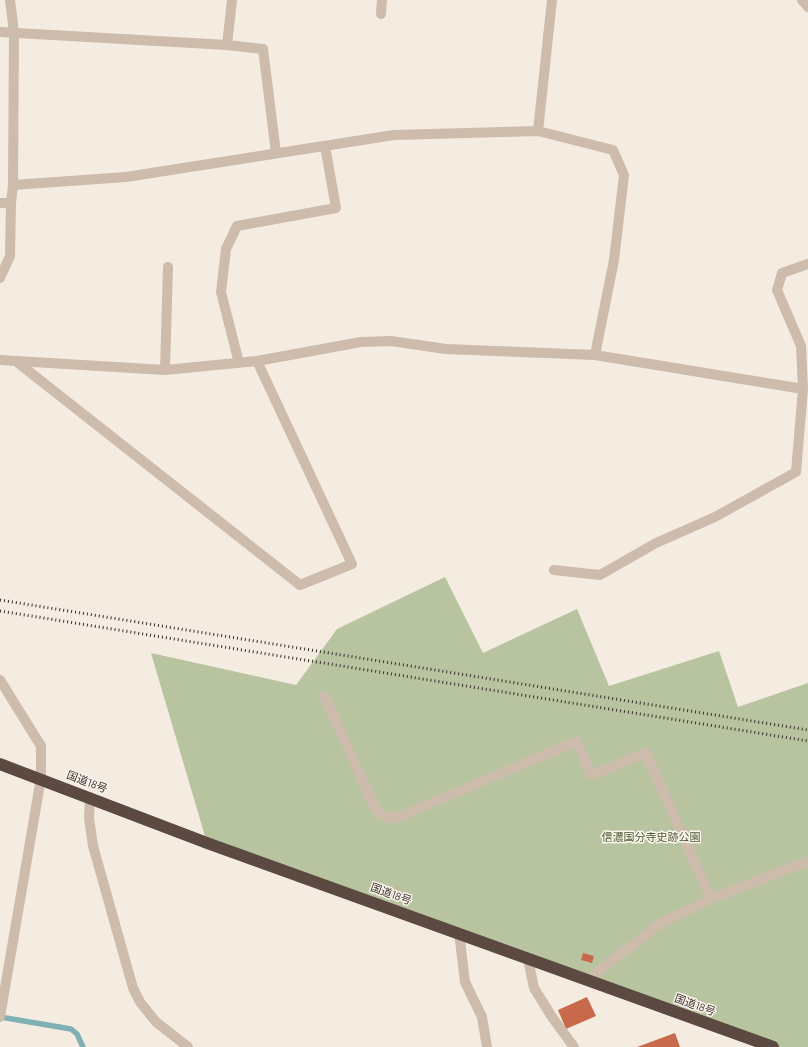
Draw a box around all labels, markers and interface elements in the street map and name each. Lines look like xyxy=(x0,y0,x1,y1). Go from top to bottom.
street label: 国道18号 xyxy=(65,768,109,796)
park label: 信濃国分寺史跡公園 xyxy=(602,830,700,844)
street label: 国道18号 xyxy=(369,881,413,907)
street label: 国道18号 xyxy=(673,992,717,1018)

